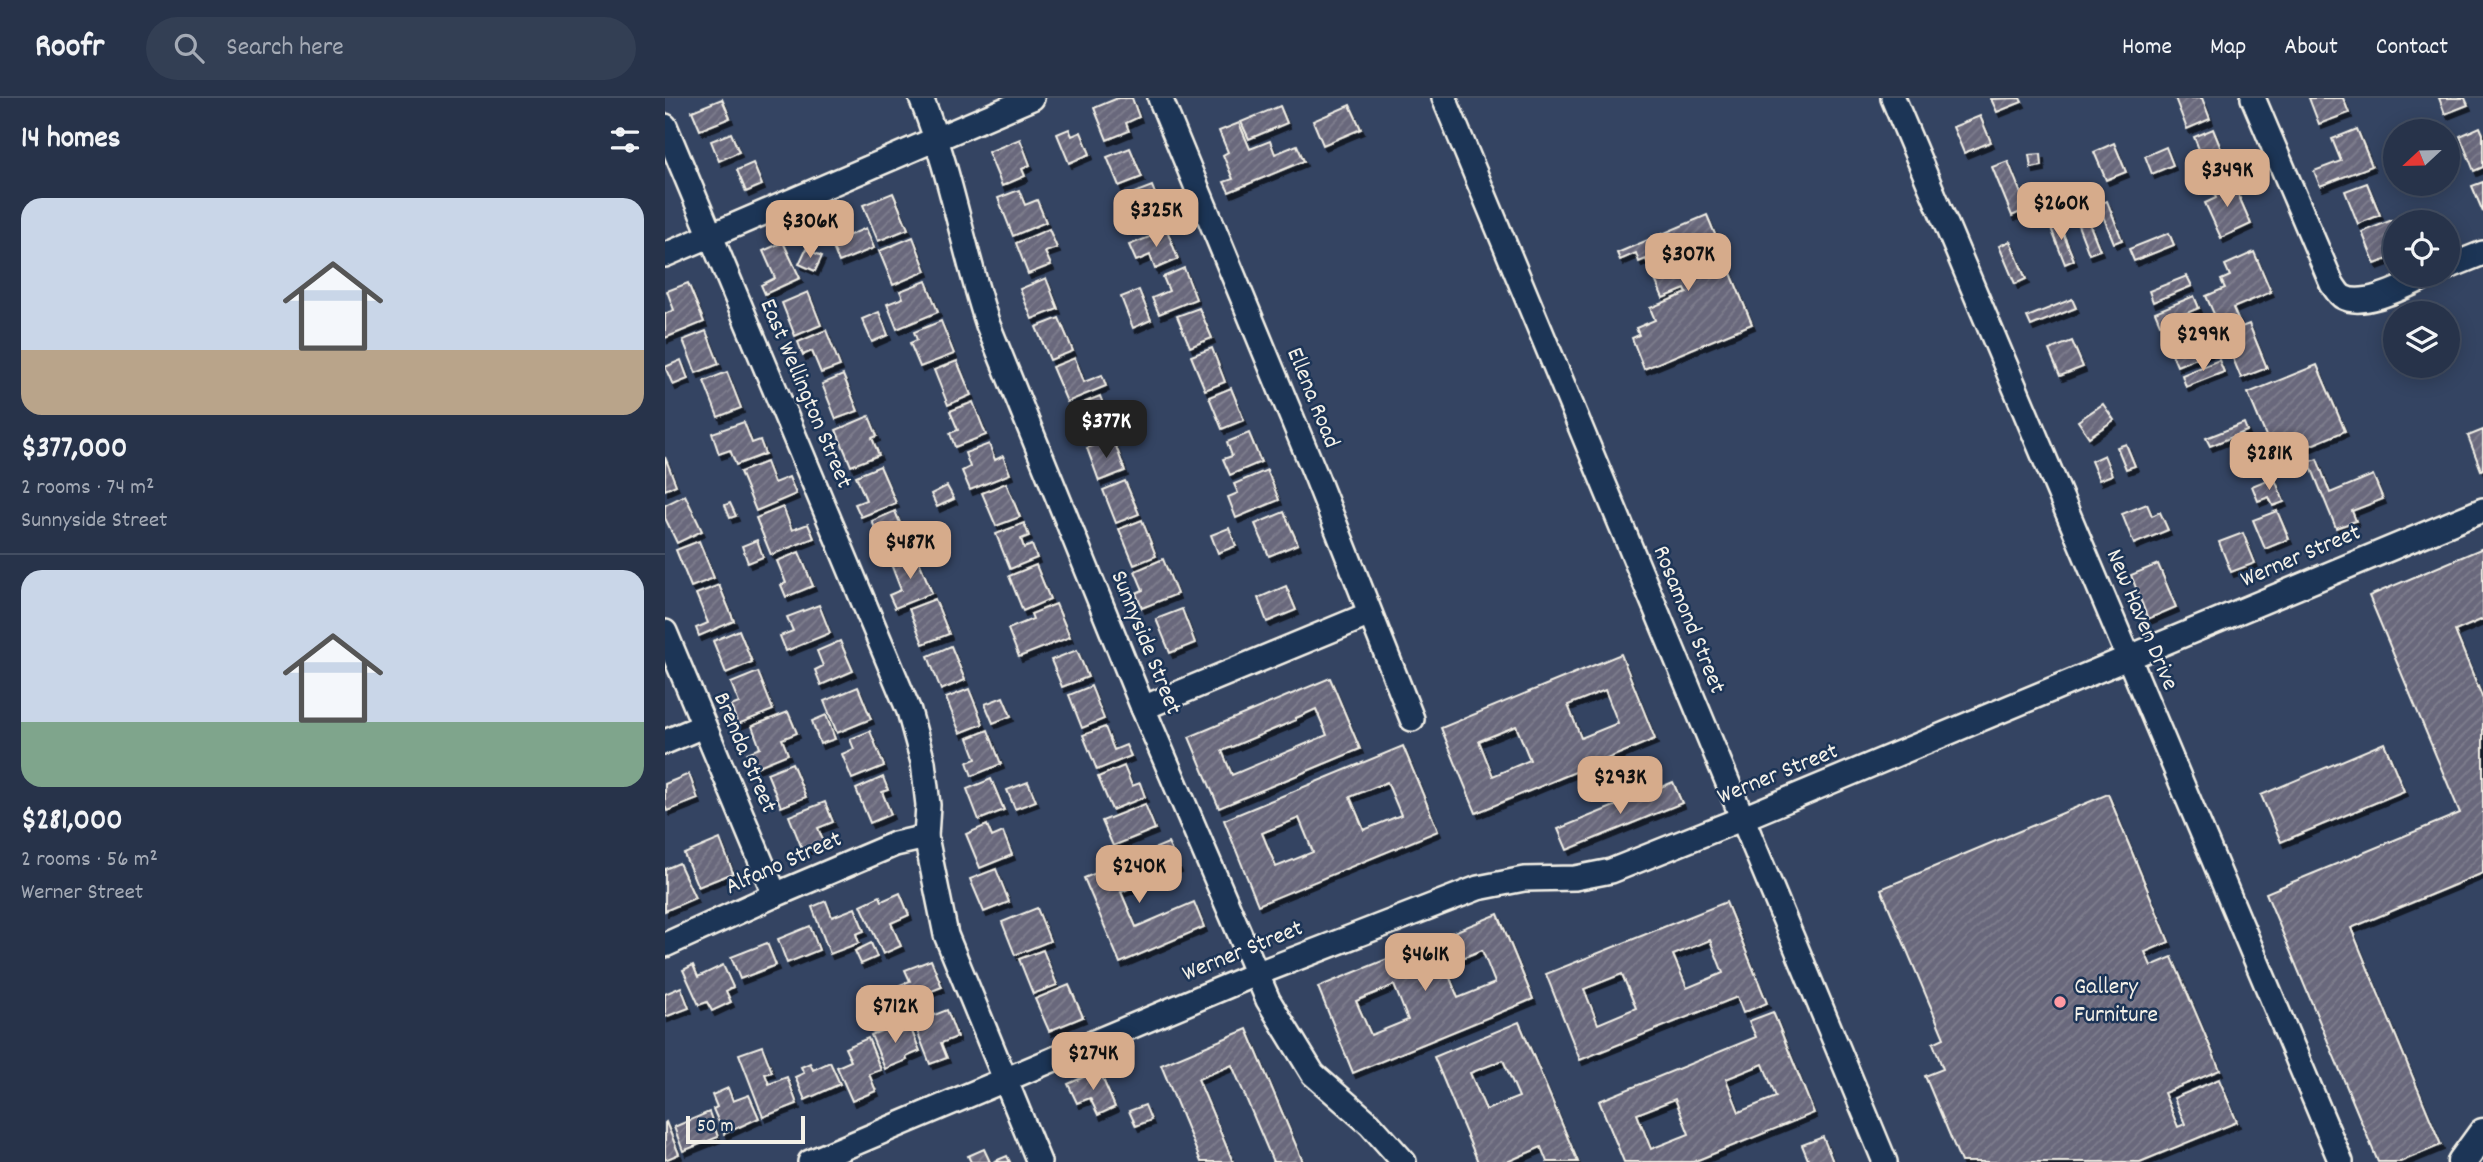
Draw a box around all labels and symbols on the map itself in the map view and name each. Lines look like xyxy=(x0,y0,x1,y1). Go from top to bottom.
north arrow xyxy=(2383,119,2461,196)
pin: $349K xyxy=(2178,150,2276,209)
pin: $260K xyxy=(2012,183,2110,242)
pin: $325K xyxy=(1107,190,1205,249)
pin: $306K xyxy=(761,200,859,260)
pin: $307K xyxy=(1639,234,1737,293)
street label: East Wellington Street xyxy=(750,294,860,494)
pin: $299K xyxy=(2154,314,2252,373)
street label: Ellena Road xyxy=(1276,343,1348,453)
pin: $377K xyxy=(1057,400,1155,460)
pin: $281K xyxy=(2220,432,2318,492)
street label: Werner Street xyxy=(2236,516,2367,598)
pin: $487K xyxy=(861,522,959,581)
street label: Rosamond Street xyxy=(1643,541,1733,699)
street label: New Haven Drive xyxy=(2096,544,2186,696)
street label: Sunnyside Street xyxy=(1101,566,1189,720)
street label: Brenda Street xyxy=(703,687,785,819)
street label: Werner Street xyxy=(1712,735,1844,815)
pin: $293K xyxy=(1571,756,1669,816)
street label: Alfano Street xyxy=(720,823,848,905)
pin: $240K xyxy=(1090,846,1188,905)
street label: Werner Street xyxy=(1177,912,1309,992)
pin: $461K xyxy=(1376,934,1474,993)
place label: Gallery Furniture xyxy=(2074,971,2158,1033)
pin: $712K xyxy=(846,986,944,1045)
marker: Gallery Furniture xyxy=(2052,994,2068,1010)
pin: $274K xyxy=(1044,1032,1142,1092)
scale bar xyxy=(686,1113,805,1145)

